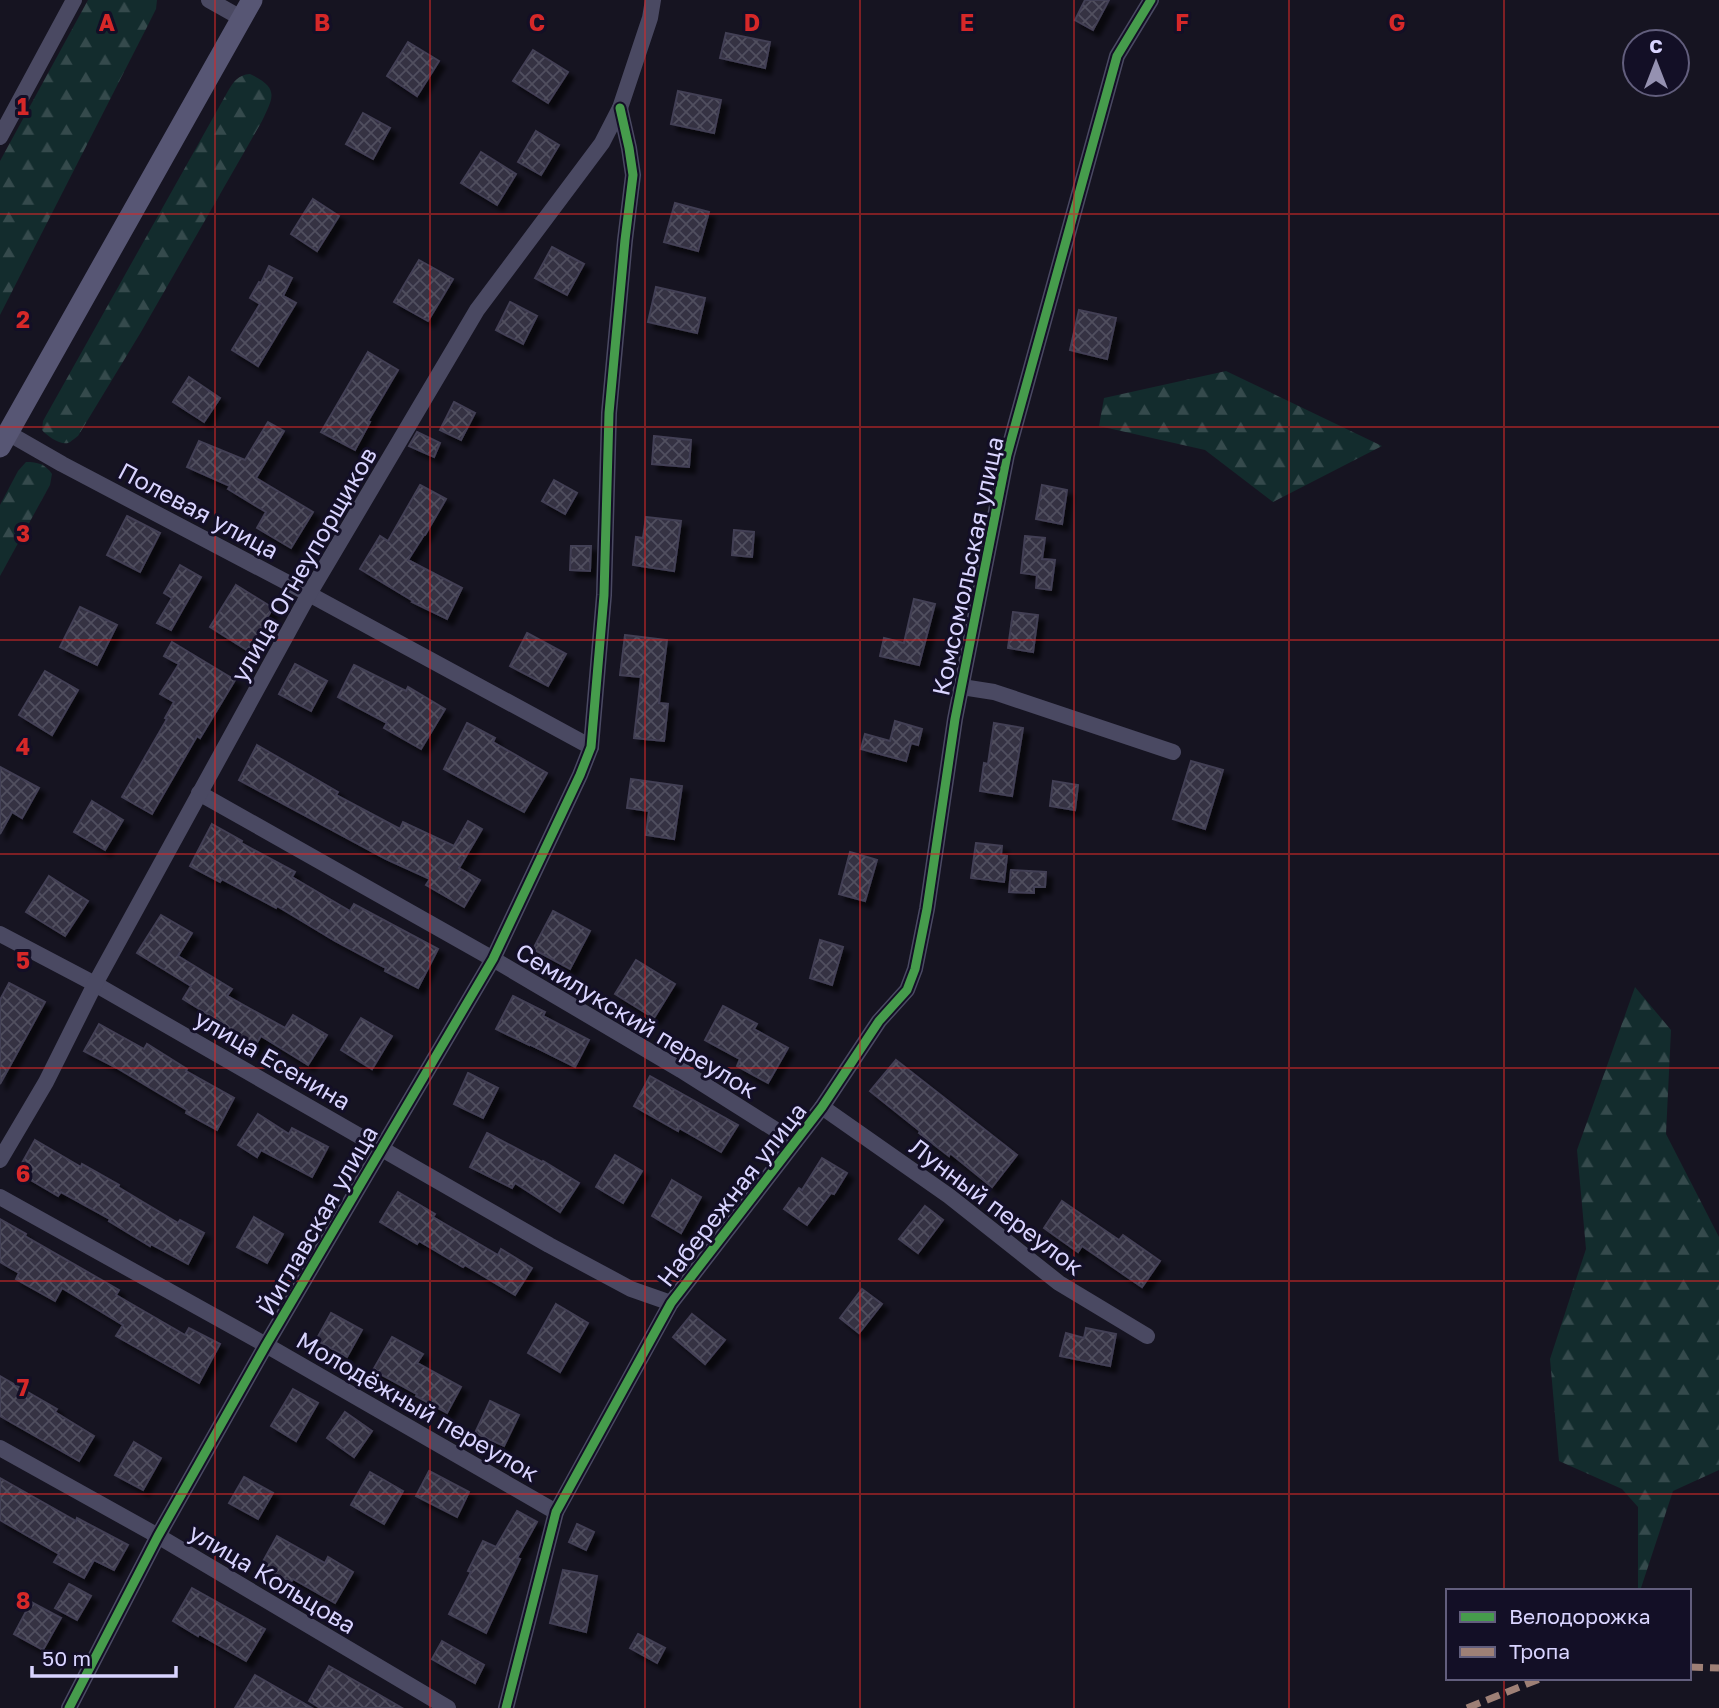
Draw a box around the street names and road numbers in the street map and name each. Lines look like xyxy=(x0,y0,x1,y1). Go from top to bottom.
street label: Комсомольская улица xyxy=(925,434,1009,698)
street label: улица Огнеупорщиков xyxy=(224,441,382,687)
street label: Полевая улица xyxy=(114,456,284,564)
street label: Семилукский переулок xyxy=(511,936,763,1104)
street label: улица Есенина xyxy=(190,1003,356,1115)
street label: Набережная улица xyxy=(650,1096,812,1292)
street label: Йиглавская улица xyxy=(251,1120,383,1320)
street label: Лунный переулок xyxy=(905,1131,1090,1281)
street label: Молодёжный переулок xyxy=(292,1325,544,1487)
street label: улица Кольцова xyxy=(184,1517,362,1639)

